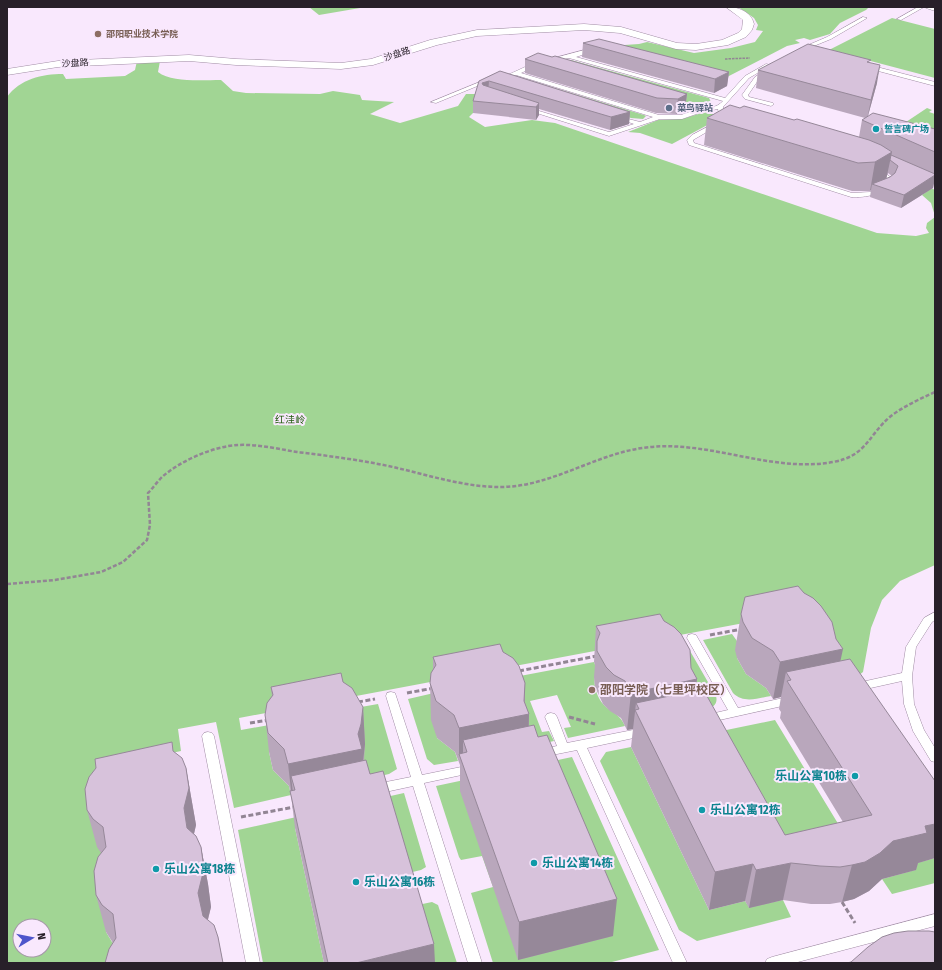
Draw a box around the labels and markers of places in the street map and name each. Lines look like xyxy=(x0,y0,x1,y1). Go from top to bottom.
marker: 邵阳职业技术学院 xyxy=(93,29,103,39)
place label: 邵阳职业技术学院 xyxy=(106,29,178,39)
marker: 菜鸟驿站 xyxy=(664,103,674,113)
place label: 菜鸟驿站 xyxy=(677,103,713,113)
marker: 誓言碑广场 xyxy=(871,124,881,134)
place label: 誓言碑广场 xyxy=(884,124,929,134)
place label: 邵阳学院（七里坪校区） xyxy=(600,683,732,697)
marker: 邵阳学院（七里坪校区） xyxy=(587,685,597,695)
place label: 乐山公寓10栋 xyxy=(775,769,847,783)
marker: 乐山公寓10栋 xyxy=(850,771,860,781)
place label: 乐山公寓12栋 xyxy=(710,803,781,817)
marker: 乐山公寓12栋 xyxy=(697,805,707,815)
place label: 乐山公寓14栋 xyxy=(542,856,613,870)
marker: 乐山公寓14栋 xyxy=(529,858,539,868)
place label: 乐山公寓18栋 xyxy=(164,862,235,876)
marker: 乐山公寓18栋 xyxy=(151,864,161,874)
place label: 乐山公寓16栋 xyxy=(364,875,435,889)
marker: 乐山公寓16栋 xyxy=(351,877,361,887)

